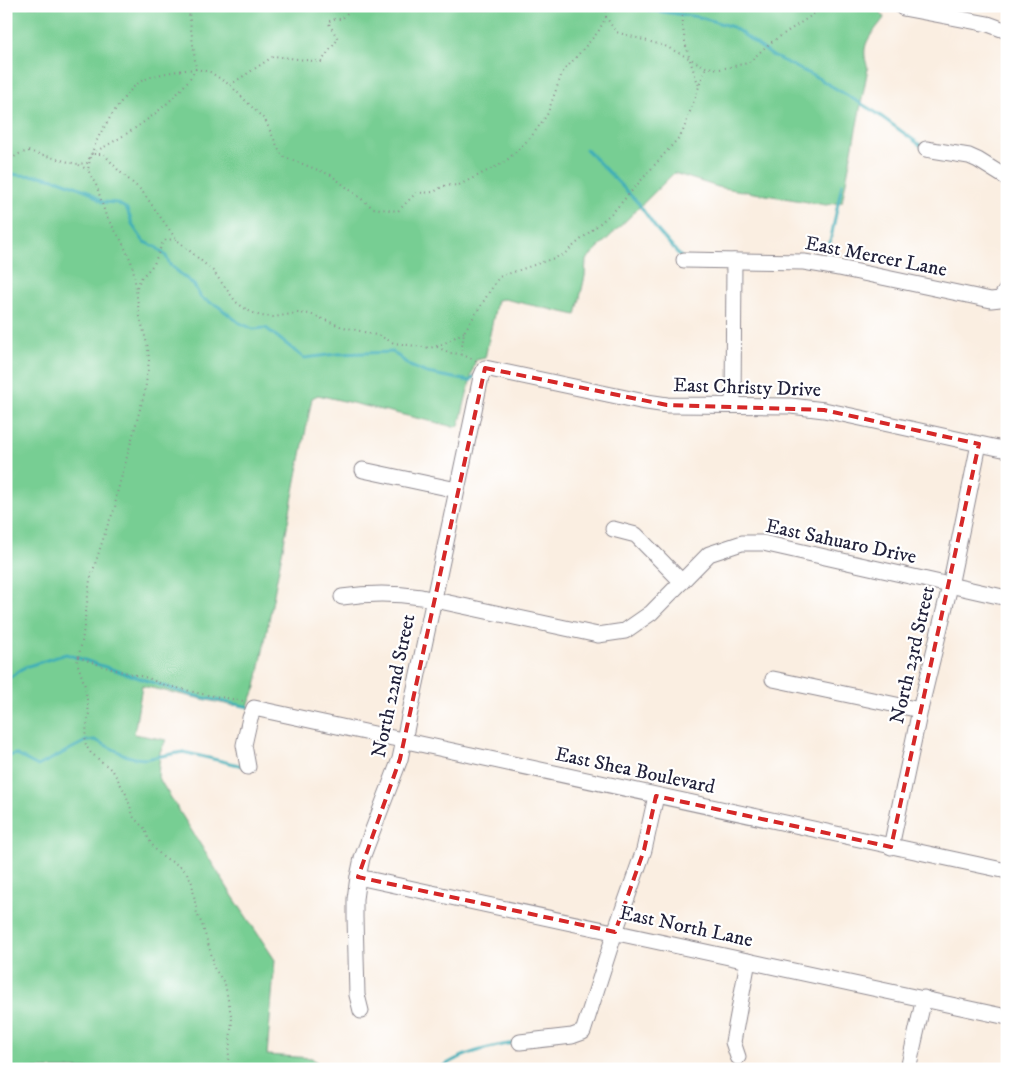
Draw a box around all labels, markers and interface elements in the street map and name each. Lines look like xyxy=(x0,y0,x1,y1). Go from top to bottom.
street label: East Mercer Lane xyxy=(803,231,949,283)
street label: East Christy Drive xyxy=(673,373,821,403)
street label: East Sahuaro Drive xyxy=(763,514,919,570)
street label: North 23rd Street xyxy=(885,584,941,726)
street label: North 22nd Street xyxy=(367,612,421,760)
street label: East Shea Boulevard xyxy=(553,742,717,800)
street label: East North Lane xyxy=(617,901,755,953)

